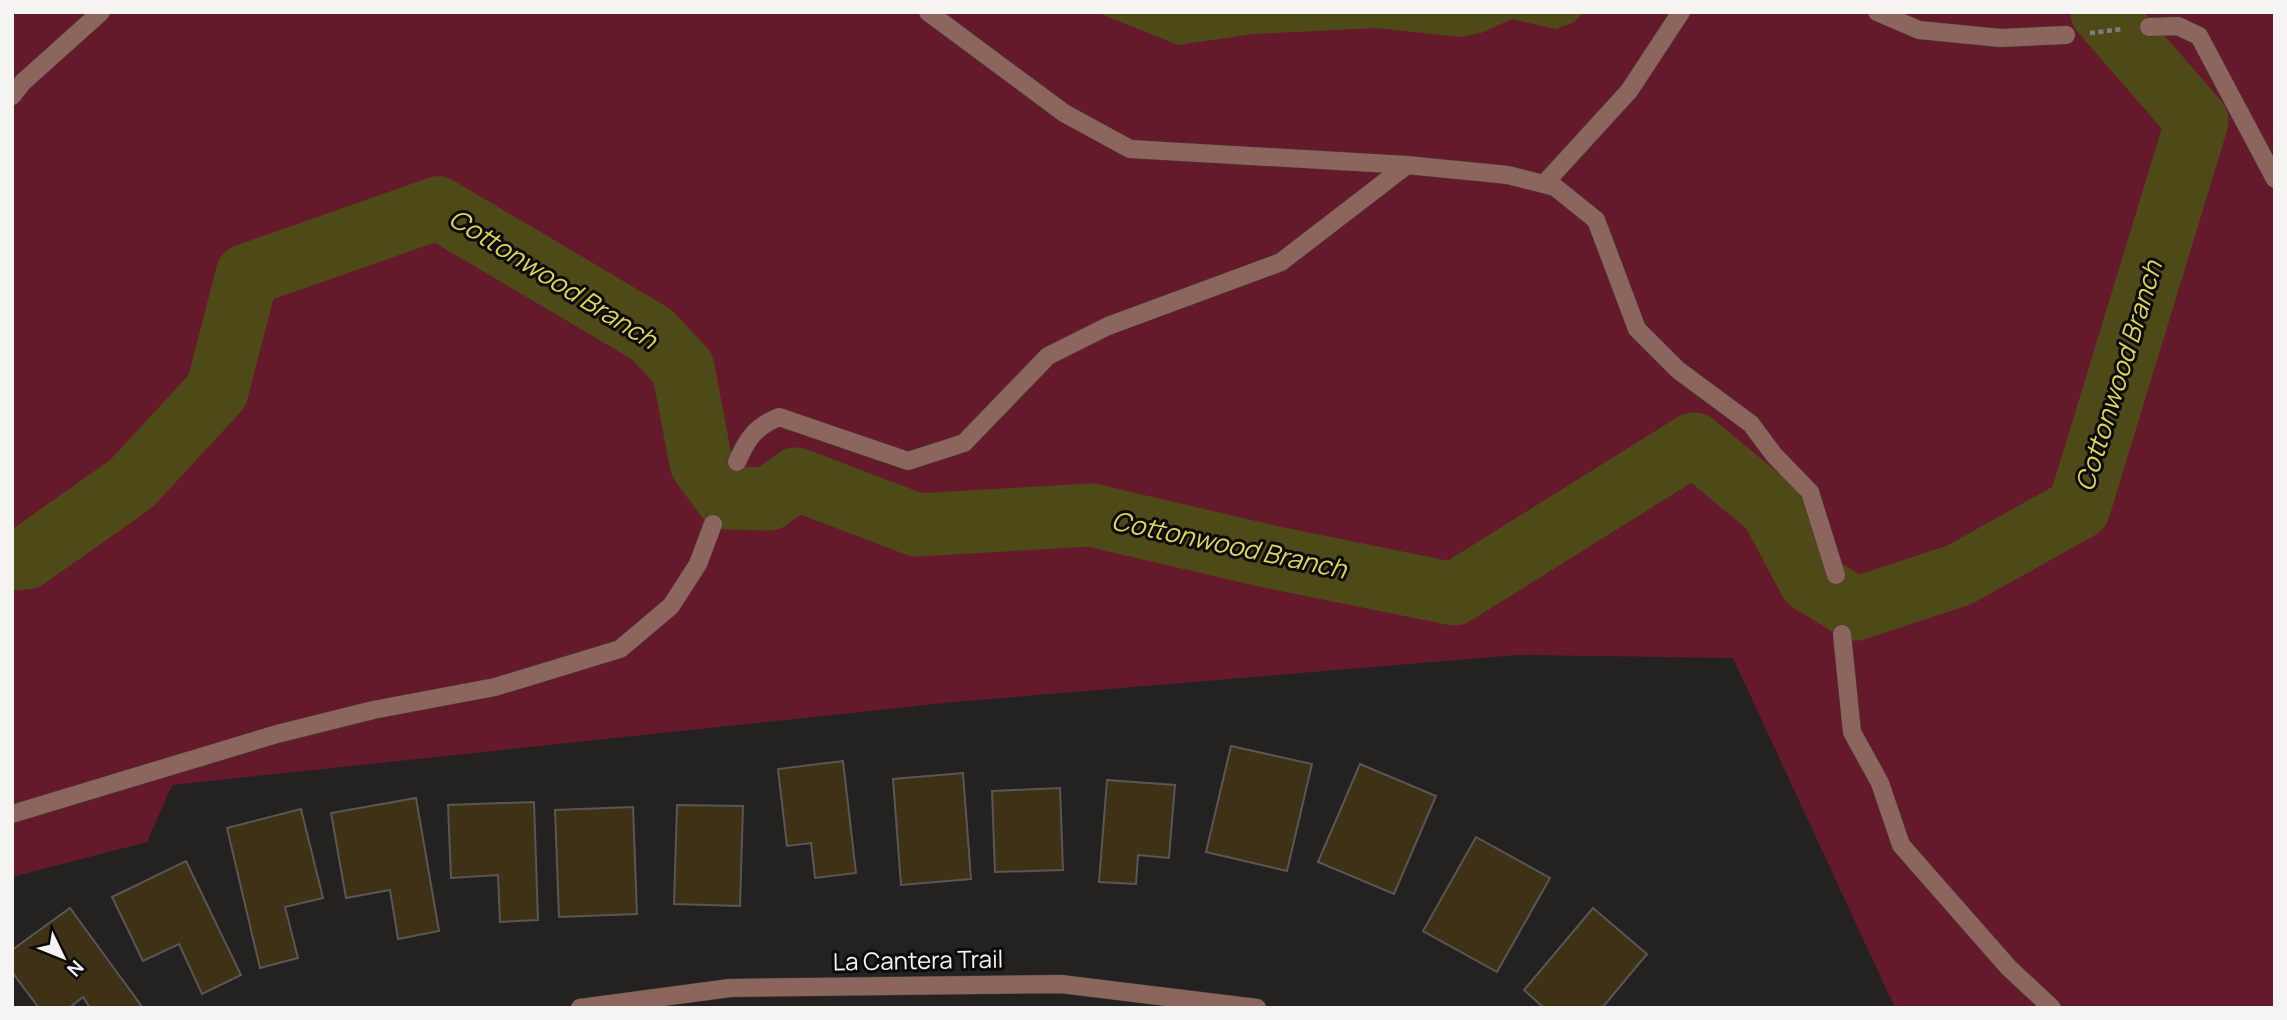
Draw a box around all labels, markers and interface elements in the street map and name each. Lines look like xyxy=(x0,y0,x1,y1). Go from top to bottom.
water label: Cottonwood Branch xyxy=(443,199,666,358)
water label: Cottonwood Branch xyxy=(2066,255,2171,495)
water label: Cottonwood Branch xyxy=(1108,502,1352,587)
north arrow xyxy=(28,922,98,992)
street label: La Cantera Trail xyxy=(832,942,1003,977)
text: N xyxy=(61,955,90,982)

